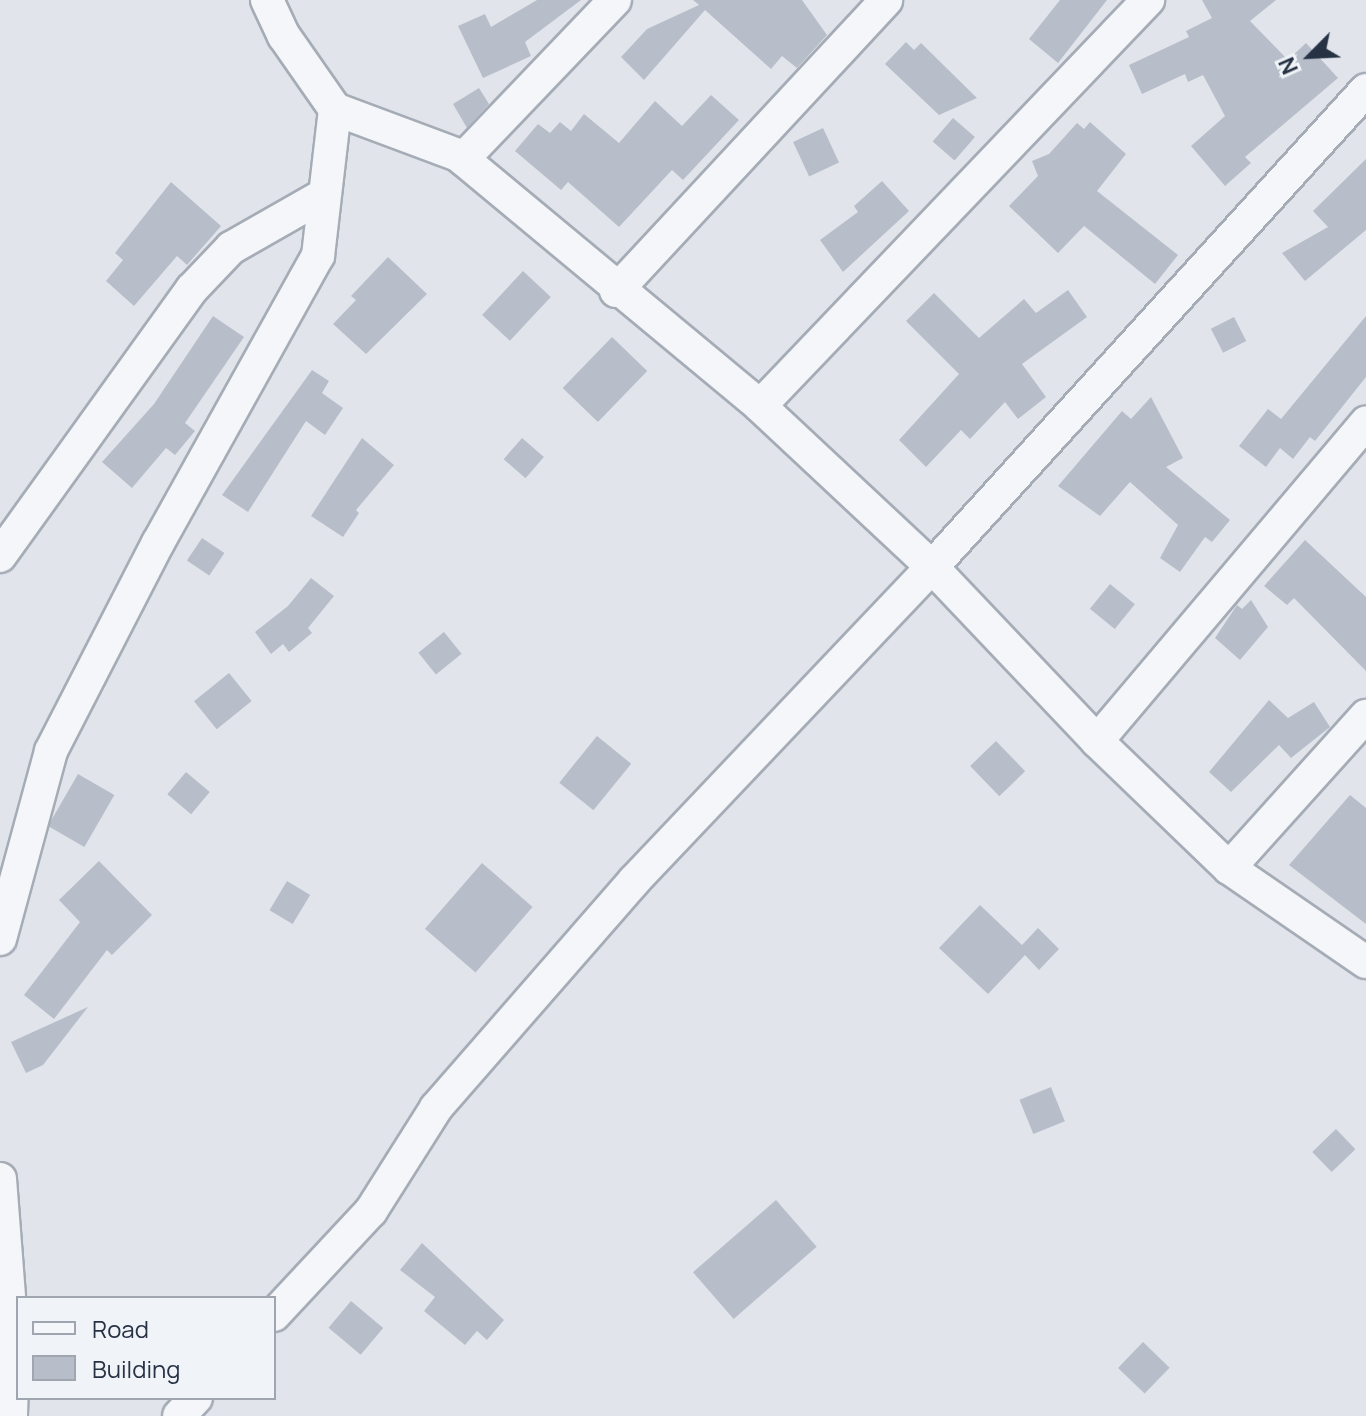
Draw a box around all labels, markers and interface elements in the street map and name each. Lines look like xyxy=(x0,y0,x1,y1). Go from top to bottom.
north arrow xyxy=(1270,16,1350,96)
text: N xyxy=(1271,52,1305,79)
legend xyxy=(16,1296,276,1400)
text: Road xyxy=(92,1312,149,1345)
text: Building xyxy=(92,1352,180,1385)

